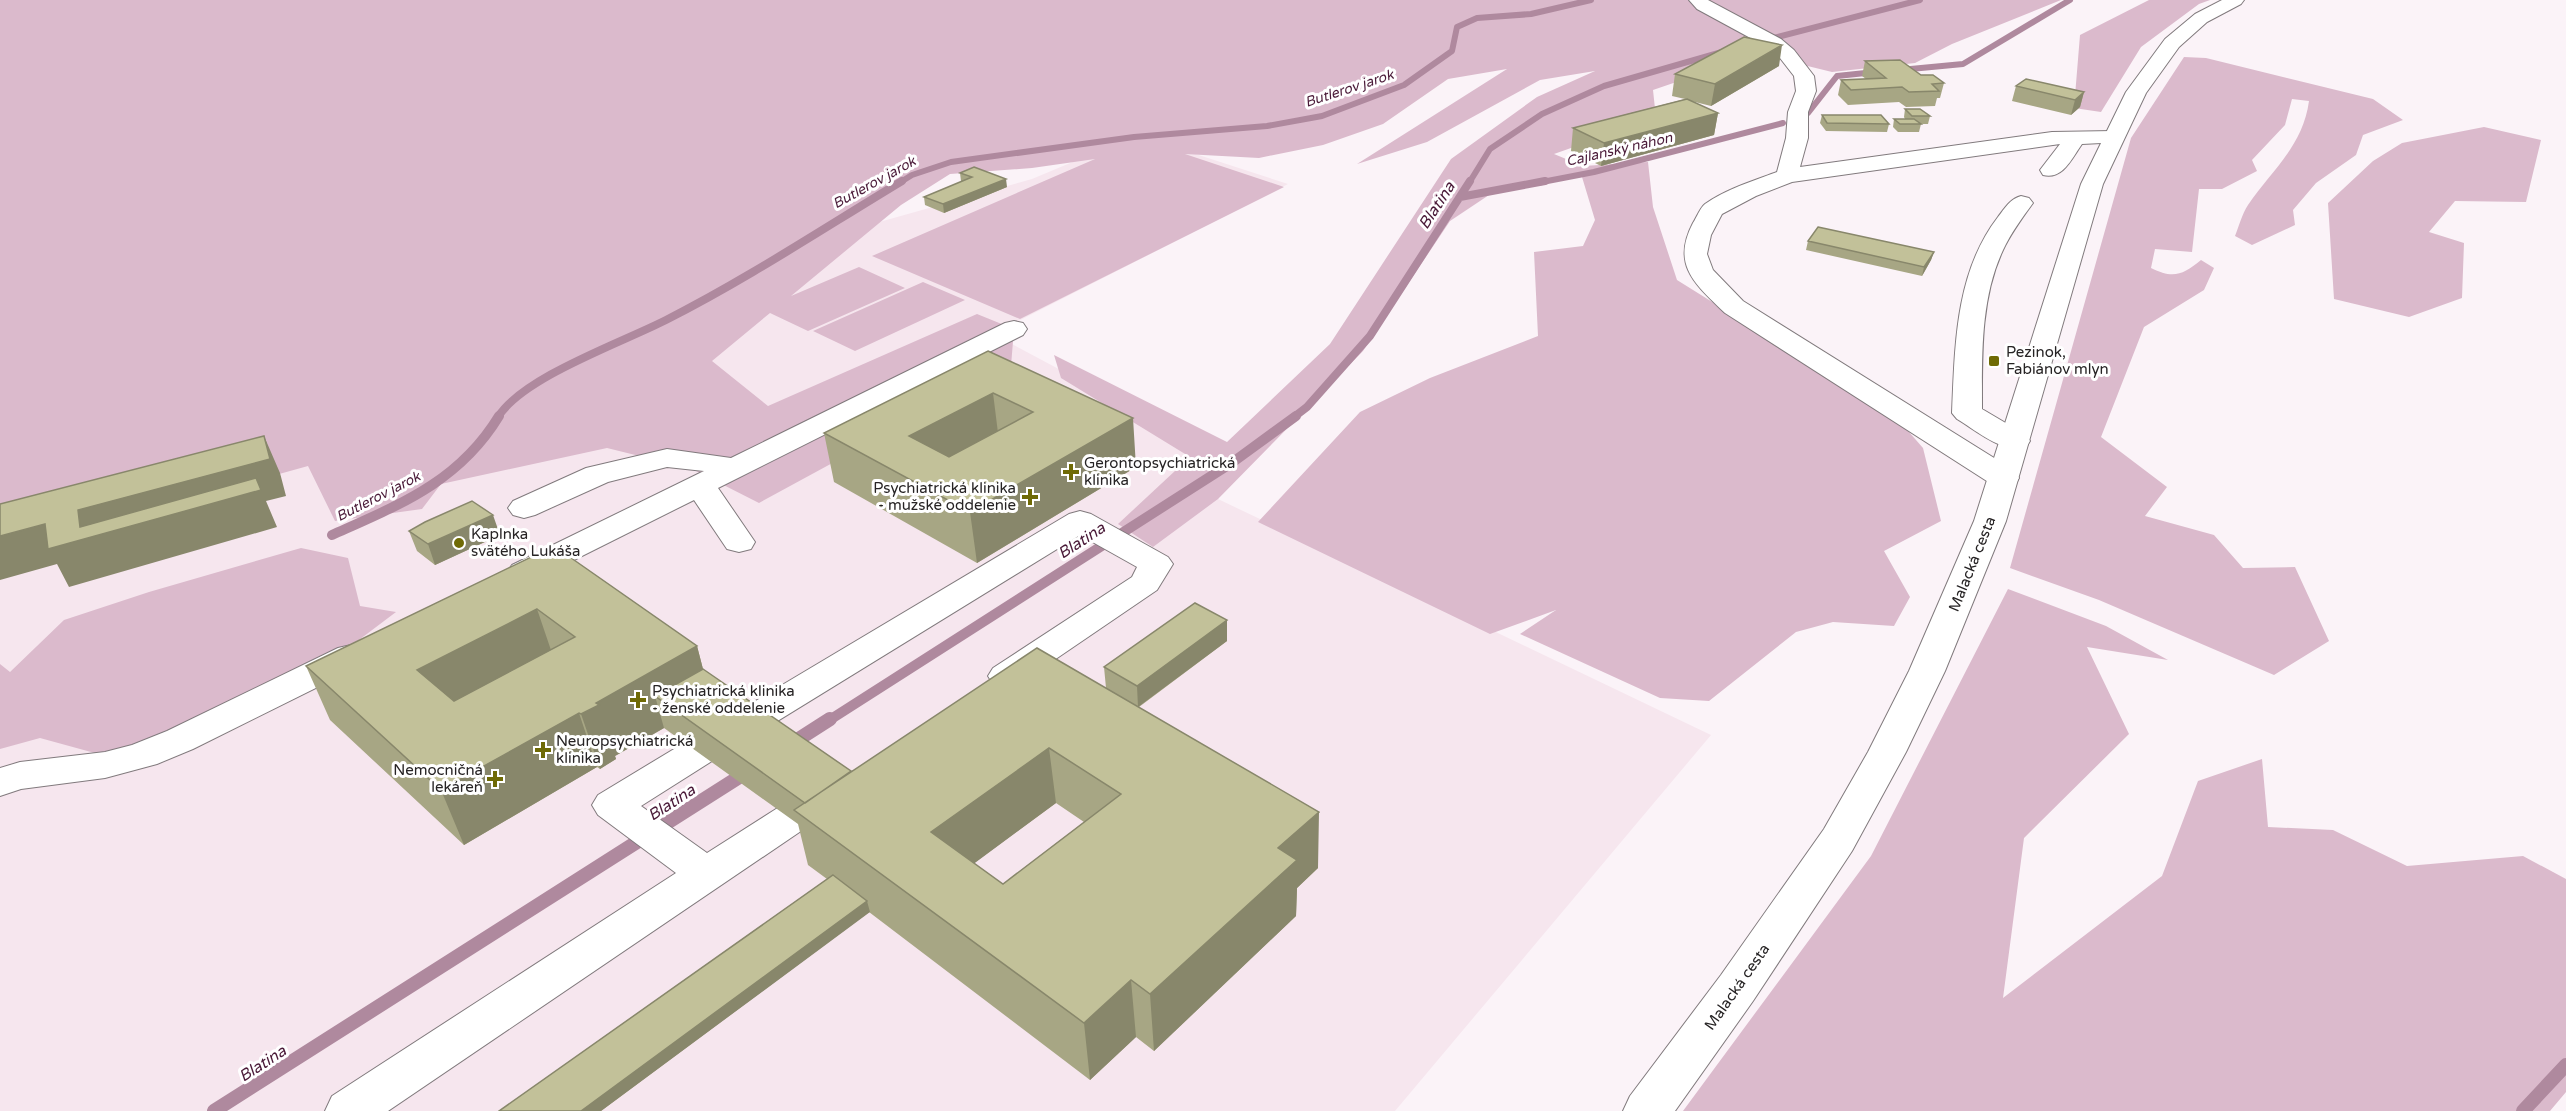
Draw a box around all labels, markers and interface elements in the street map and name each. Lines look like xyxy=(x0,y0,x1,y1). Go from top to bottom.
water label: Butlerov jarok xyxy=(1303,66,1397,111)
water label: Cajlanský náhon xyxy=(1564,129,1674,170)
water label: Butlerov jarok xyxy=(830,152,920,212)
water label: Blatina xyxy=(1414,177,1460,233)
place label: Pezinok, Fabiánov mlyn xyxy=(2006,343,2109,378)
marker: Pezinok, Fabiánov mlyn xyxy=(1987,354,2001,368)
place label: Gerontopsychiatrická klinika xyxy=(1084,454,1236,489)
marker: Gerontopsychiatrická klinika xyxy=(1062,463,1080,481)
water label: Butlerov jarok xyxy=(333,467,424,525)
place label: Psychiatrická klinika - mužské oddelenie xyxy=(873,479,1016,514)
marker: Psychiatrická klinika - mužské oddelenie xyxy=(1021,488,1039,506)
street label: Malacká cesta xyxy=(1945,514,1999,614)
water label: Blatina xyxy=(1054,518,1110,564)
place label: Kaplnka svätého Lukáša xyxy=(471,525,580,560)
marker: Kaplnka svätého Lukáša xyxy=(452,536,466,550)
place label: Psychiatrická klinika - ženské oddelenie xyxy=(652,682,795,717)
marker: Psychiatrická klinika - ženské oddelenie xyxy=(629,691,647,709)
place label: Neuropsychiatrická klinika xyxy=(556,732,693,767)
marker: Neuropsychiatrická klinika xyxy=(534,741,552,759)
place label: Nemocničná lekáreň xyxy=(393,761,483,796)
marker: Nemocničná lekáreň xyxy=(488,772,502,786)
water label: Blatina xyxy=(644,780,700,826)
street label: Malacká cesta xyxy=(1701,940,1773,1034)
water label: Blatina xyxy=(235,1041,291,1087)

